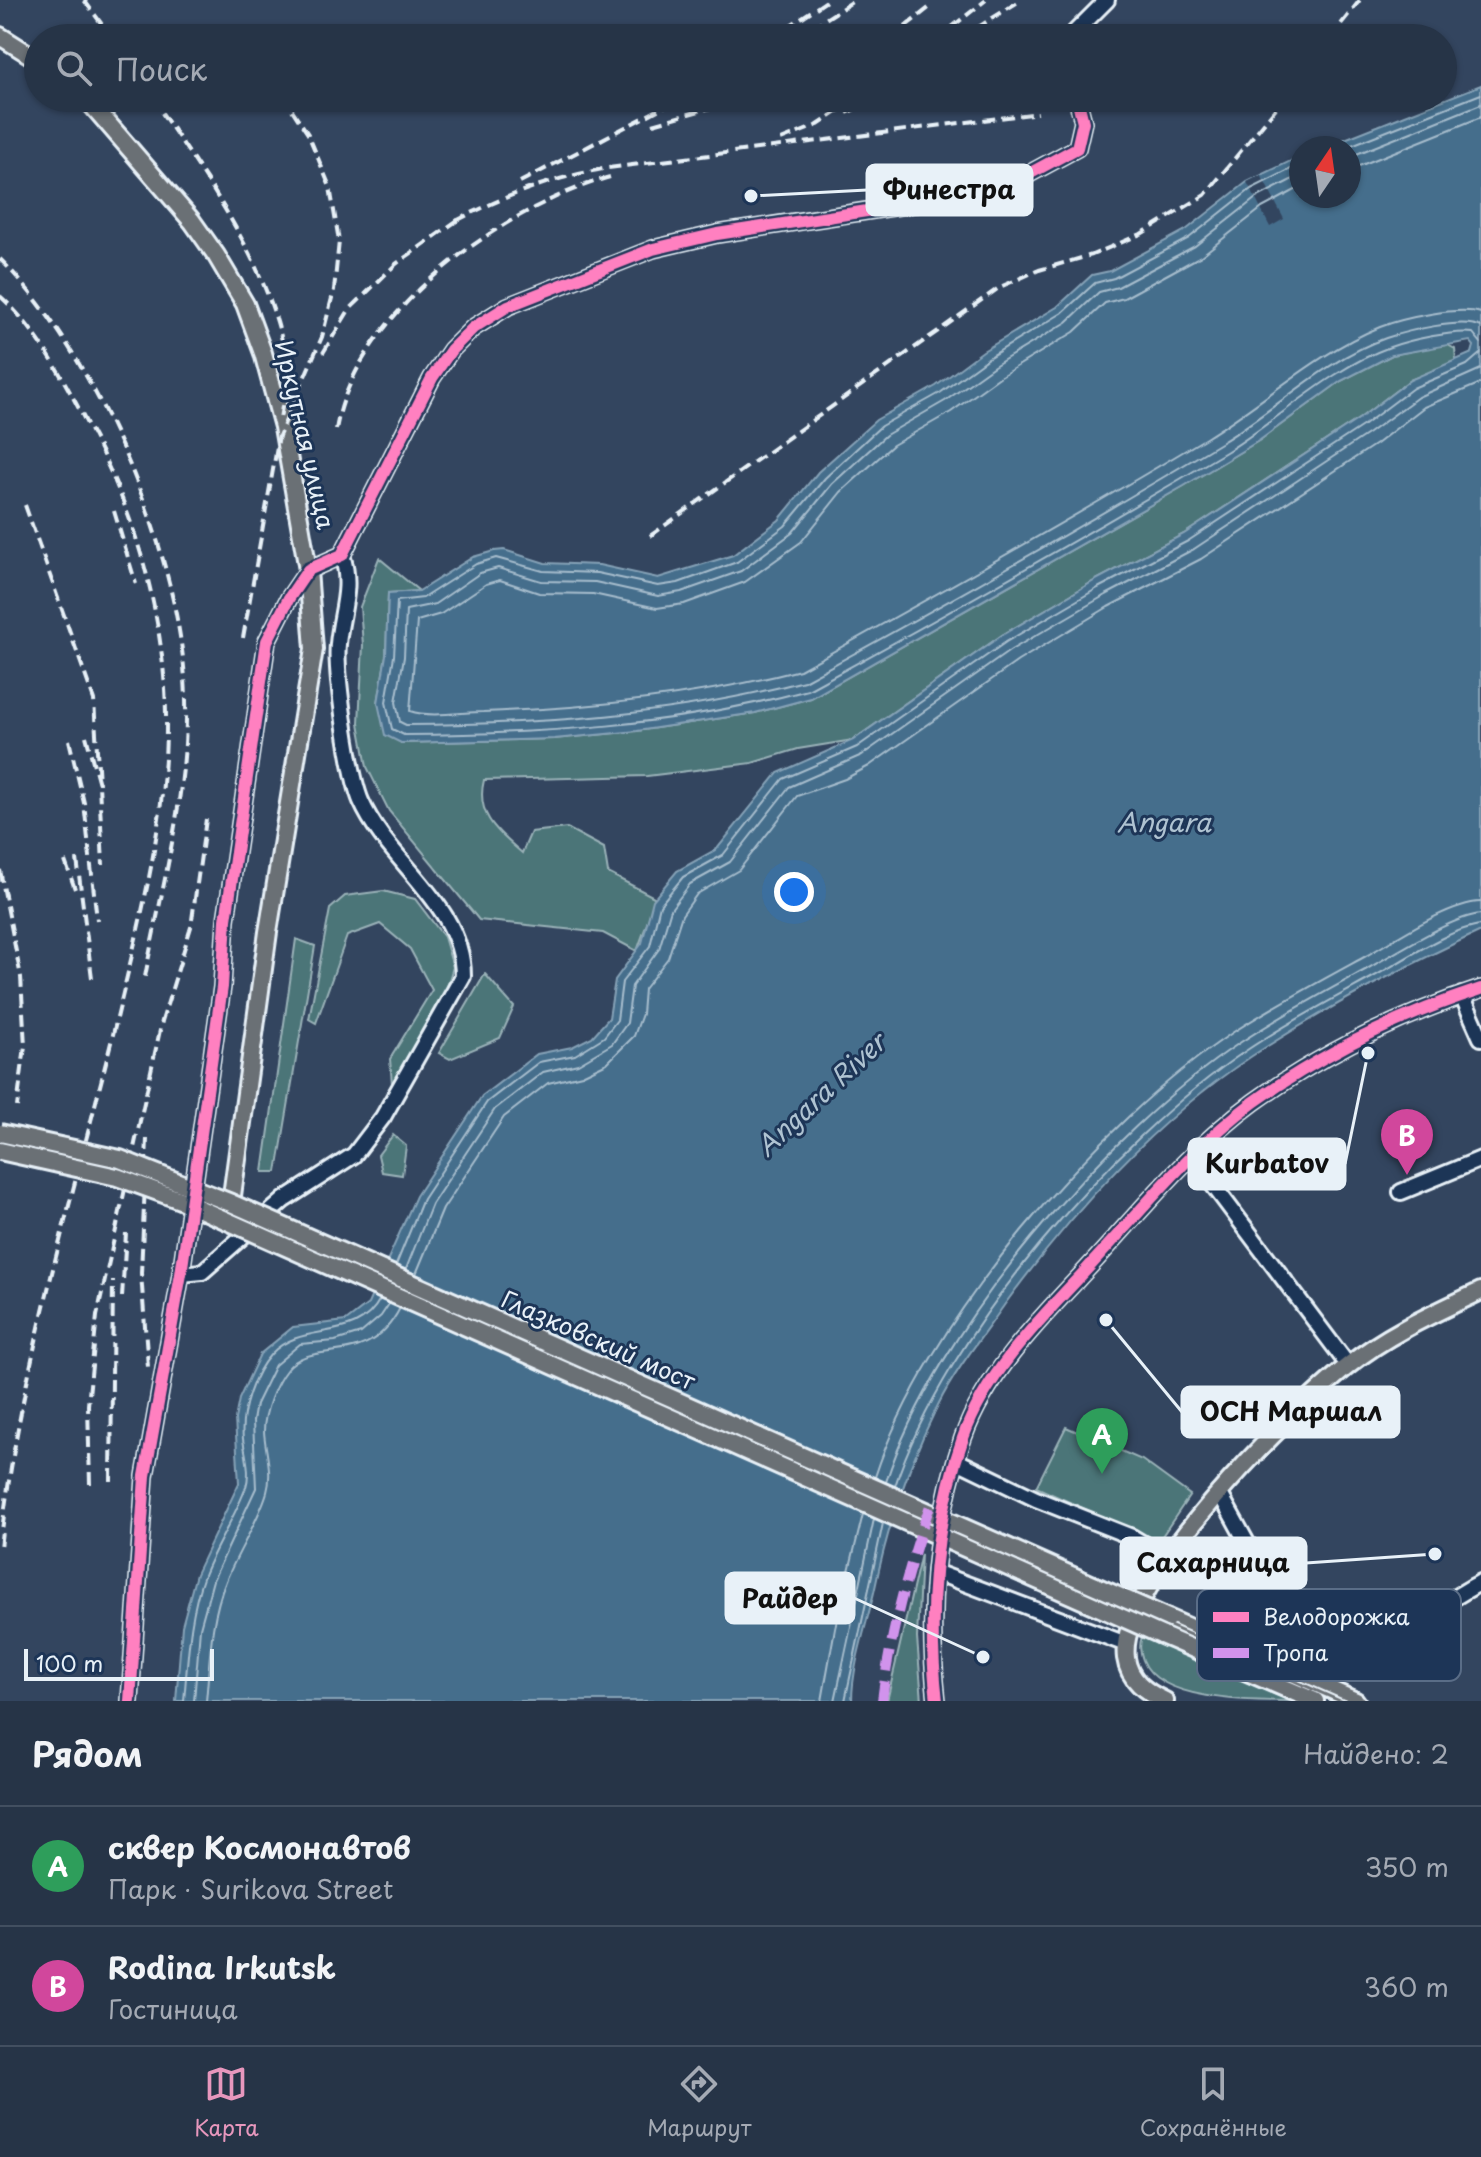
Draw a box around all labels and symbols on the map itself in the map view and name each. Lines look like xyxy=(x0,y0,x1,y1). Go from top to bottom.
north arrow xyxy=(1289,136,1361,208)
callout: Финестра xyxy=(867,165,1032,215)
text: Финестра xyxy=(883,169,1015,208)
street label: Иркутная улица xyxy=(267,337,345,532)
water label: Angara xyxy=(1117,802,1212,841)
your location xyxy=(774,872,814,912)
water label: Angara River xyxy=(747,1021,896,1164)
pin: B xyxy=(1381,1109,1433,1175)
callout: Kurbatov xyxy=(1189,1139,1345,1189)
text: Kurbatov xyxy=(1205,1143,1329,1182)
street label: Глазковский мост xyxy=(496,1280,702,1398)
callout: ОСН Маршал xyxy=(1182,1387,1399,1437)
text: ОСН Маршал xyxy=(1200,1391,1382,1430)
pin: A xyxy=(1076,1408,1128,1474)
callout: Сахарница xyxy=(1121,1538,1306,1588)
text: Сахарница xyxy=(1136,1542,1290,1581)
callout: Райдер xyxy=(726,1573,854,1623)
text: Райдер xyxy=(742,1578,838,1617)
legend xyxy=(1197,1589,1461,1681)
text: Велодорожка xyxy=(1263,1599,1410,1632)
text: Тропа xyxy=(1263,1635,1329,1668)
scale bar xyxy=(24,1645,214,1681)

